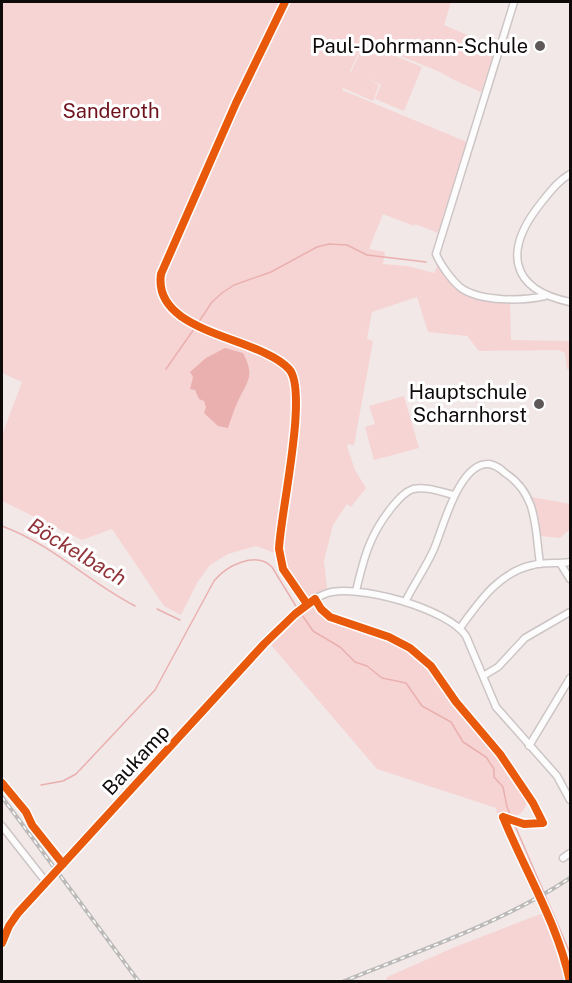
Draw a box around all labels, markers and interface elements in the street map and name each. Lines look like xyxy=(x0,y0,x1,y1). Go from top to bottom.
place label: Paul-Dohrmann-Schule xyxy=(312,34,528,58)
marker: Paul-Dohrmann-Schule xyxy=(533,39,547,53)
park label: Sanderoth xyxy=(62,99,160,123)
place label: Hauptschule Scharnhorst xyxy=(409,380,527,427)
marker: Hauptschule Scharnhorst xyxy=(532,397,546,411)
water label: Böckelbach xyxy=(24,512,131,591)
street label: Baukamp xyxy=(97,720,175,800)

